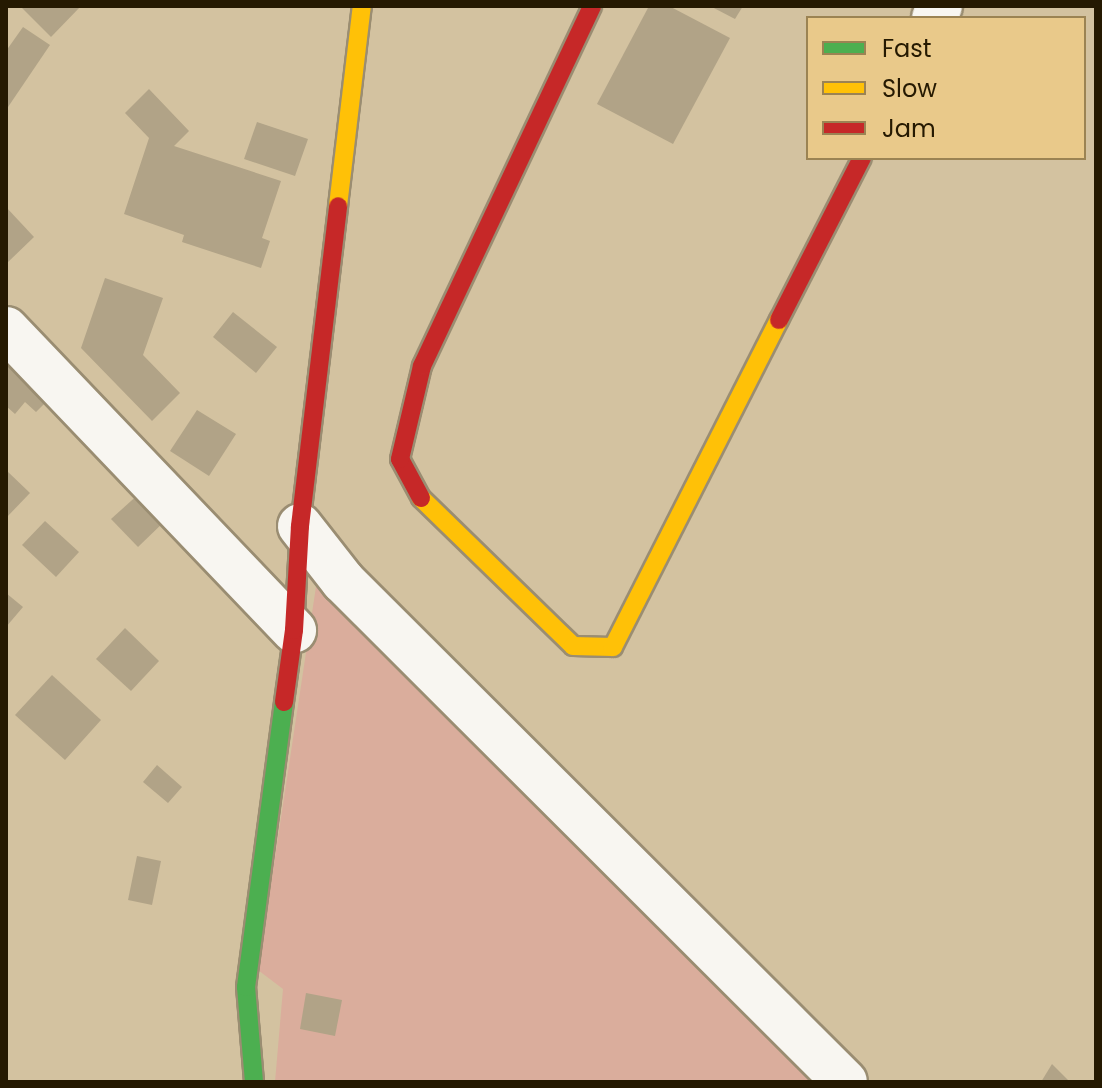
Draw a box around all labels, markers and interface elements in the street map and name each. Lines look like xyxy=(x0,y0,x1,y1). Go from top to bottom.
legend xyxy=(806,16,1086,160)
text: Fast xyxy=(882,32,932,65)
text: Slow xyxy=(882,72,937,105)
text: Jam xyxy=(882,112,936,145)

